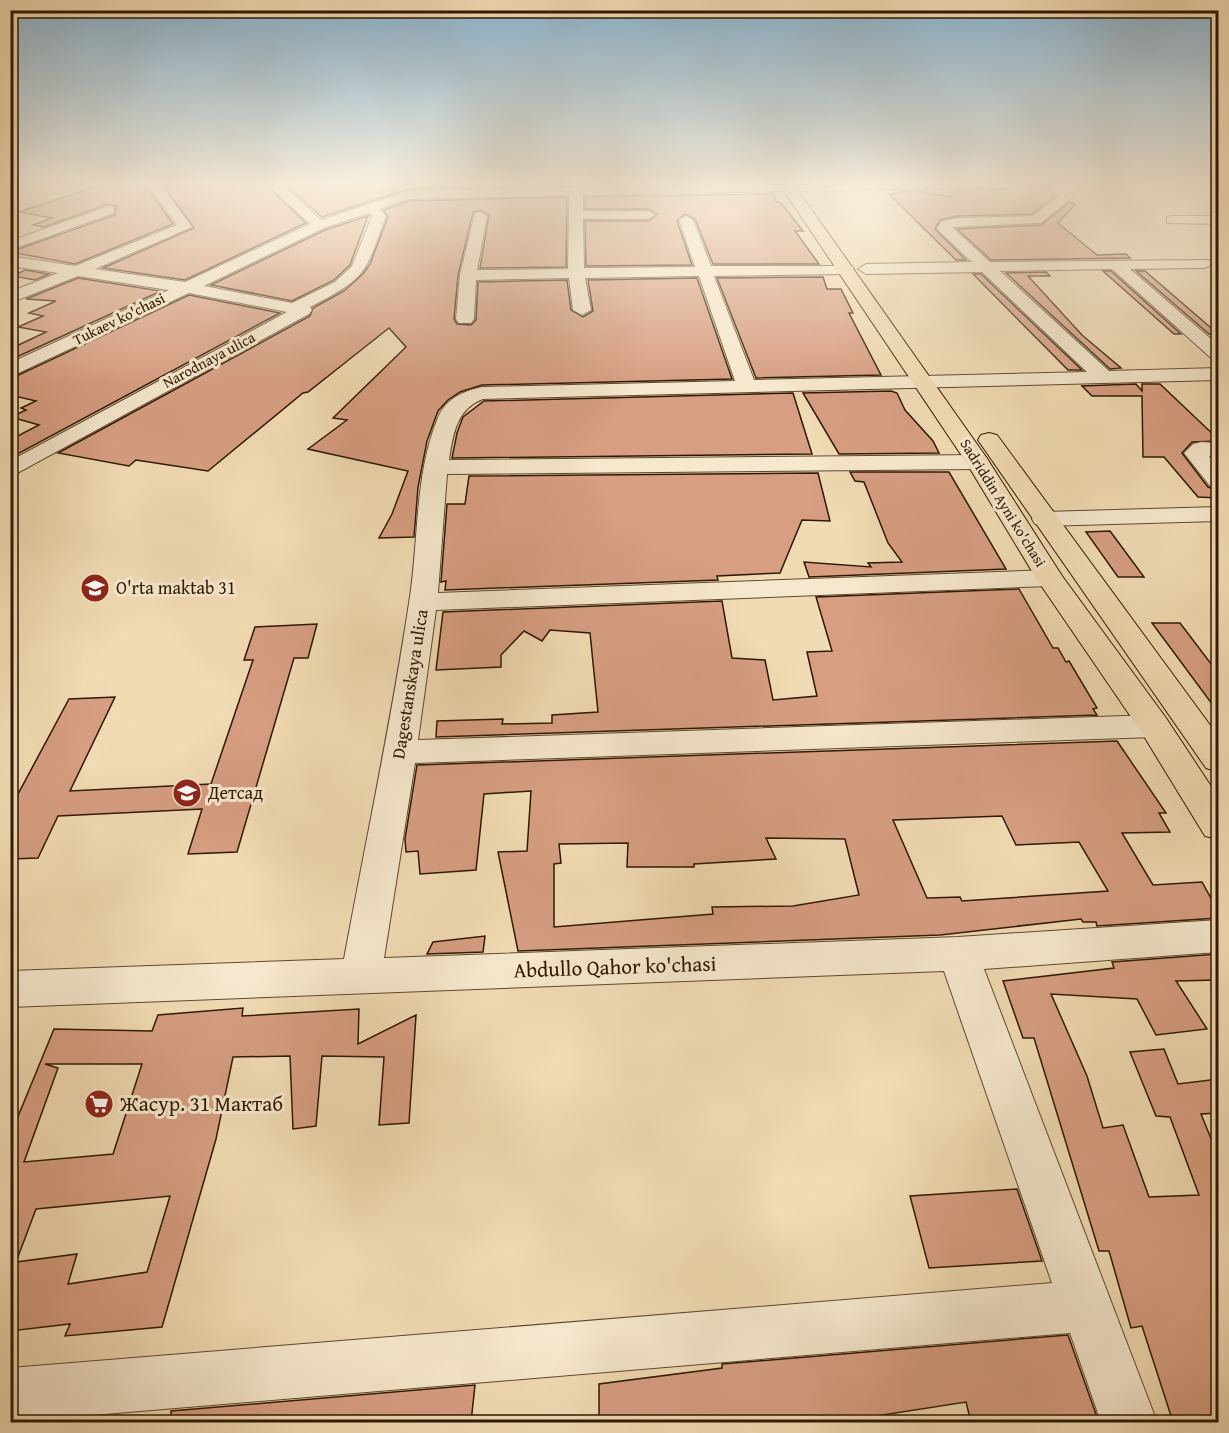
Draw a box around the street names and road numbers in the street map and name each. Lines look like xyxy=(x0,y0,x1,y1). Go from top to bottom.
street label: Tukaev ko'chasi xyxy=(69,287,168,350)
street label: Narodnaya ulica xyxy=(159,326,259,393)
street label: Sadriddin Ayni ko'chasi xyxy=(955,435,1051,571)
street label: Dagestanskaya ulica xyxy=(384,607,435,761)
street label: Abdullo Qahor ko'chasi xyxy=(513,947,717,986)

